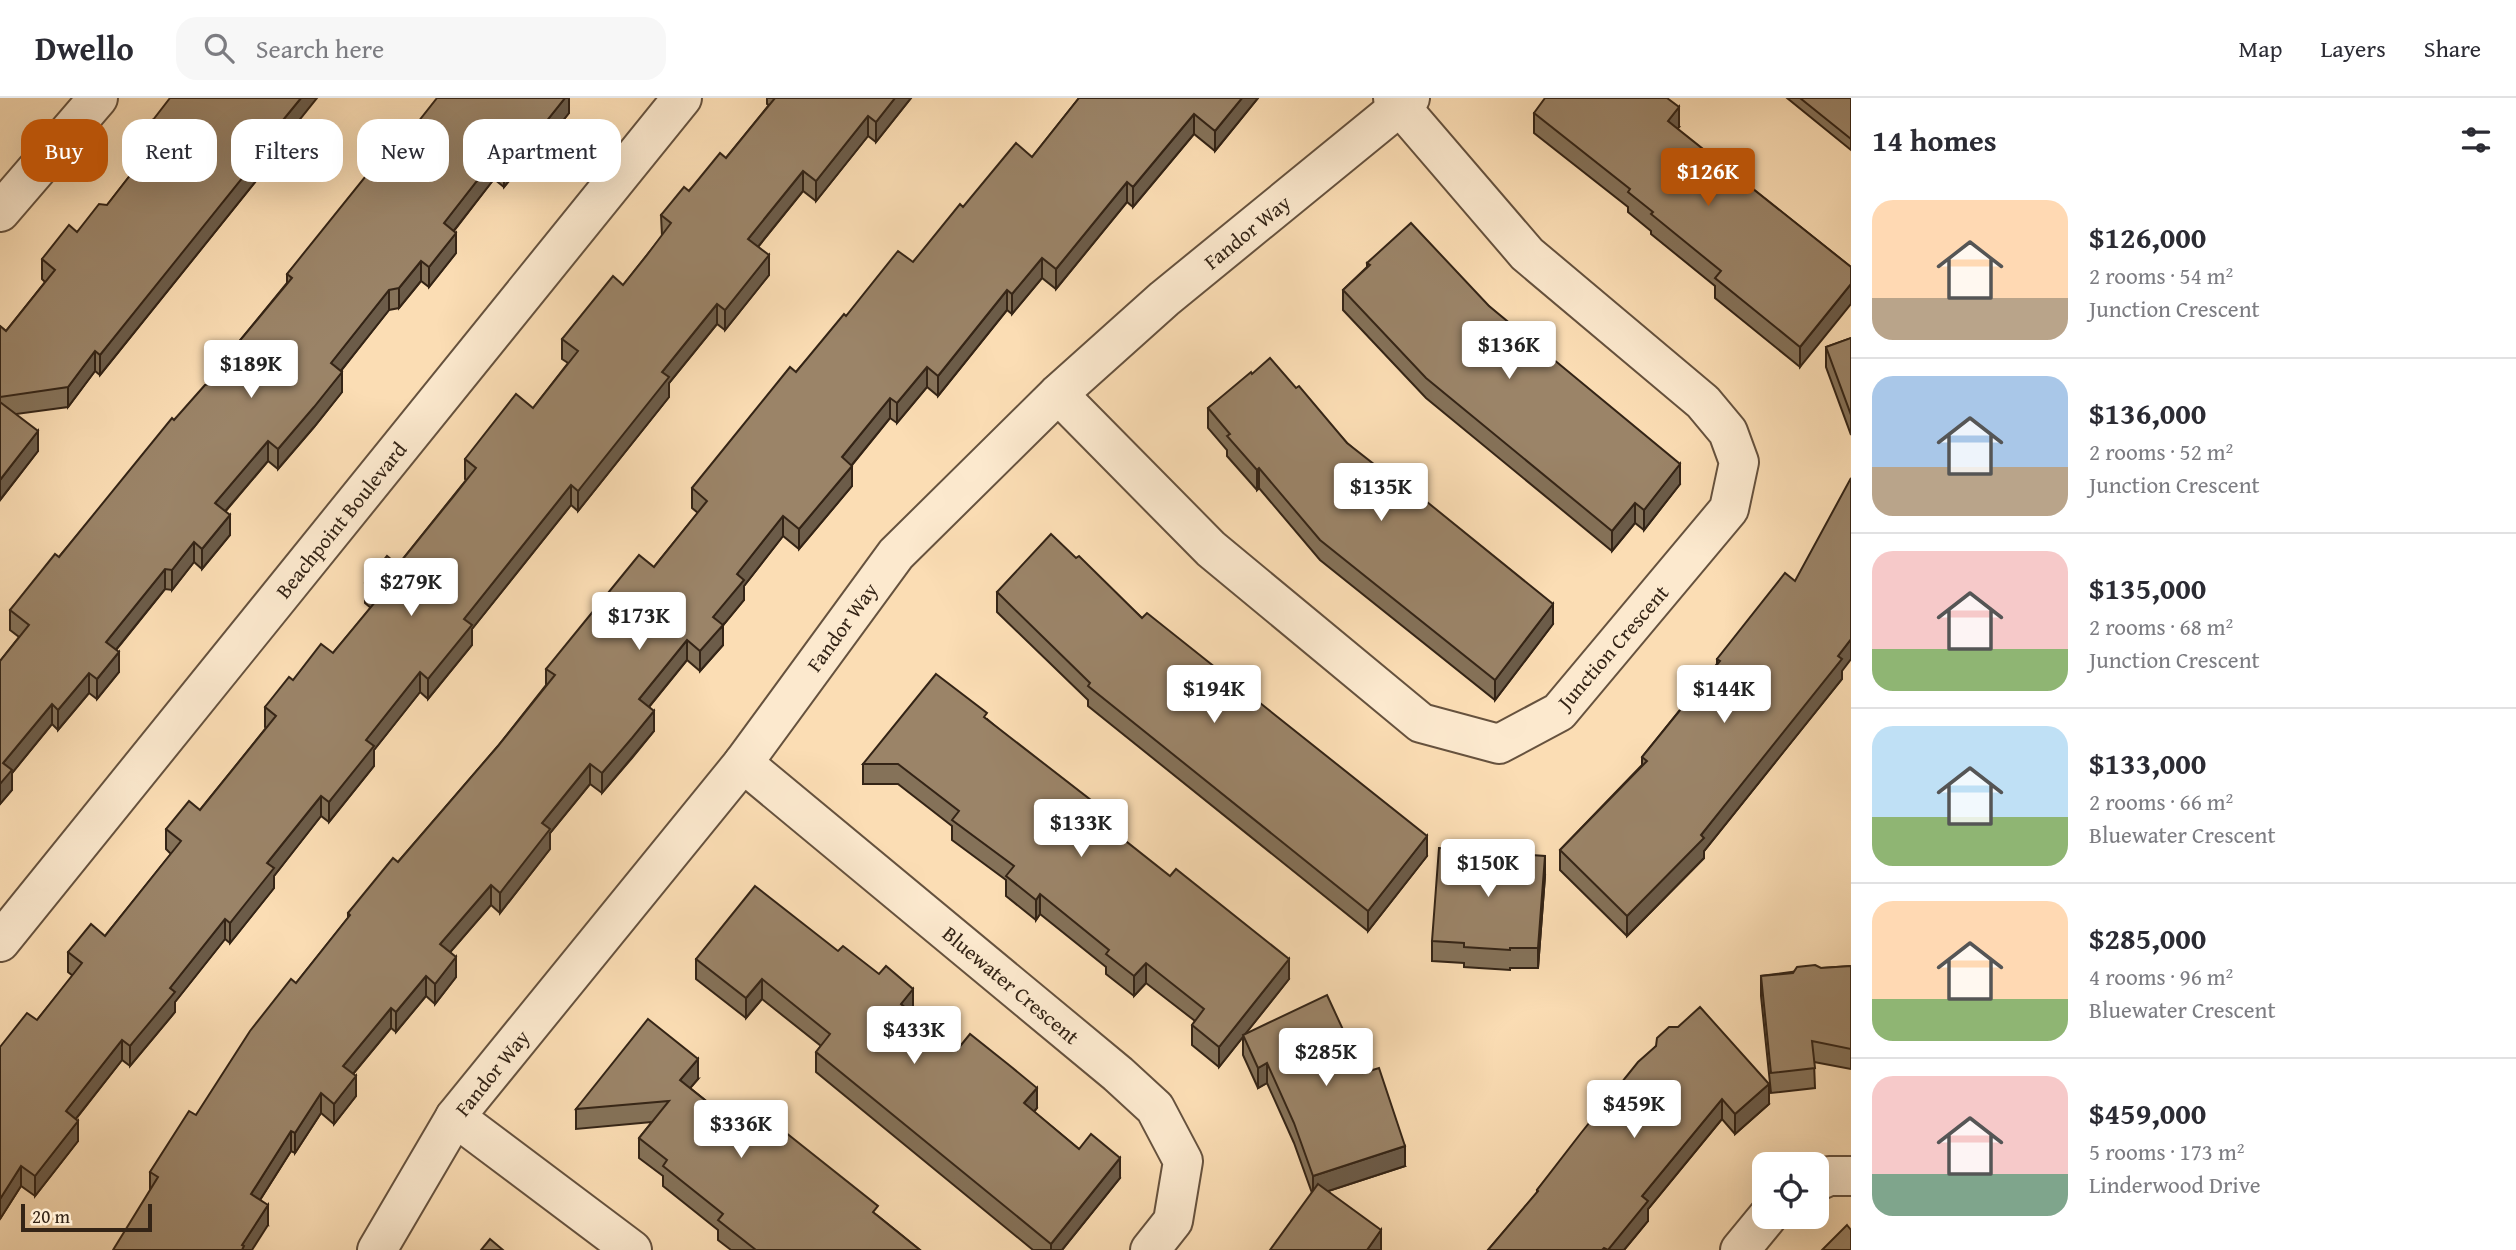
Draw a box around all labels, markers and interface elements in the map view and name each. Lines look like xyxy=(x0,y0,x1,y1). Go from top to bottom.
search box xyxy=(176,17,666,80)
text: Dwello xyxy=(35,24,134,72)
icon: search xyxy=(200,29,238,67)
text: Search here xyxy=(256,29,384,68)
text: Map xyxy=(2239,31,2282,66)
text: Layers xyxy=(2320,31,2386,66)
text: Share xyxy=(2424,31,2481,66)
text: 14 homes xyxy=(1872,118,1997,162)
chip: Buy xyxy=(21,119,108,182)
chip: Rent xyxy=(122,119,217,182)
chip: Filters xyxy=(231,119,343,182)
chip: New xyxy=(357,119,449,182)
chip: Apartment xyxy=(463,119,621,182)
icon: filters xyxy=(2457,121,2495,159)
pin: $126K xyxy=(1659,148,1757,208)
text: $126K xyxy=(1677,154,1739,187)
street label: Fandor Way xyxy=(1197,187,1297,277)
text: $126,000 xyxy=(2089,215,2206,259)
icon: home xyxy=(1928,228,2012,312)
text: 2 rooms · 54 m² xyxy=(2089,259,2233,292)
text: Junction Crescent xyxy=(2089,292,2260,325)
pin: $136K xyxy=(1460,322,1558,381)
text: $136K xyxy=(1478,327,1540,360)
pin: $189K xyxy=(202,341,300,400)
text: $189K xyxy=(220,346,282,379)
text: $136,000 xyxy=(2089,391,2206,435)
icon: home xyxy=(1928,404,2012,488)
street label: Beachpoint Boulevard xyxy=(268,434,414,605)
text: 2 rooms · 52 m² xyxy=(2089,435,2233,468)
pin: $135K xyxy=(1332,464,1430,523)
text: Junction Crescent xyxy=(2089,468,2260,501)
text: $135K xyxy=(1350,469,1412,502)
pin: $279K xyxy=(362,559,460,618)
text: $279K xyxy=(380,564,442,597)
text: $135,000 xyxy=(2089,566,2206,610)
street label: Fandor Way xyxy=(799,575,885,678)
street label: Junction Crescent xyxy=(1548,578,1676,718)
icon: home xyxy=(1928,579,2012,663)
pin: $173K xyxy=(590,592,688,652)
text: $173K xyxy=(608,598,670,631)
text: 2 rooms · 68 m² xyxy=(2089,610,2233,643)
text: Junction Crescent xyxy=(2089,643,2260,676)
pin: $194K xyxy=(1165,666,1263,725)
pin: $144K xyxy=(1675,666,1773,725)
text: $194K xyxy=(1183,671,1245,704)
text: $144K xyxy=(1693,671,1755,704)
text: $133,000 xyxy=(2089,741,2206,785)
icon: home xyxy=(1928,754,2012,838)
text: 2 rooms · 66 m² xyxy=(2089,785,2233,818)
pin: $133K xyxy=(1032,800,1130,859)
text: $133K xyxy=(1050,805,1112,838)
text: Bluewater Crescent xyxy=(2089,818,2276,851)
pin: $150K xyxy=(1439,840,1537,899)
text: $150K xyxy=(1457,845,1519,878)
text: $285,000 xyxy=(2089,916,2206,960)
street label: Bluewater Crescent xyxy=(936,918,1087,1052)
icon: home xyxy=(1928,929,2012,1013)
text: 4 rooms · 96 m² xyxy=(2089,960,2233,993)
text: Bluewater Crescent xyxy=(2089,993,2276,1026)
pin: $433K xyxy=(865,1006,963,1066)
text: $433K xyxy=(883,1012,945,1045)
street label: Fandor Way xyxy=(447,1023,537,1123)
pin: $285K xyxy=(1277,1028,1375,1088)
text: $285K xyxy=(1295,1034,1357,1067)
pin: $459K xyxy=(1585,1080,1683,1140)
text: $459K xyxy=(1603,1086,1665,1119)
text: $459,000 xyxy=(2089,1091,2206,1135)
pin: $336K xyxy=(692,1100,790,1160)
icon: home xyxy=(1928,1104,2012,1188)
text: $336K xyxy=(710,1106,772,1139)
text: 5 rooms · 173 m² xyxy=(2089,1135,2244,1168)
map controls xyxy=(1752,1152,1829,1229)
button: locate xyxy=(1752,1152,1829,1229)
text: Linderwood Drive xyxy=(2089,1168,2261,1201)
scale bar xyxy=(21,1201,152,1233)
text: 20 m xyxy=(32,1202,70,1230)

